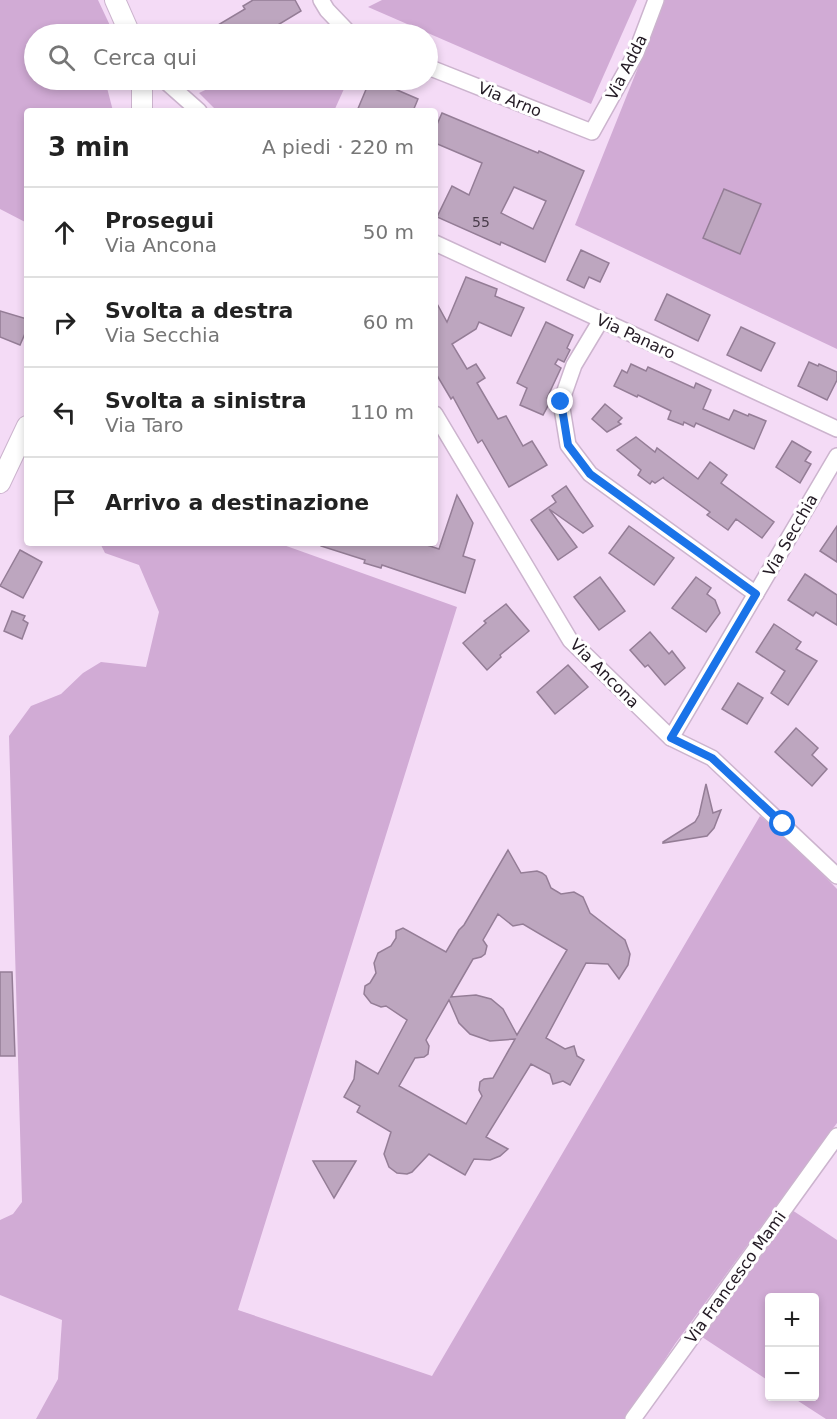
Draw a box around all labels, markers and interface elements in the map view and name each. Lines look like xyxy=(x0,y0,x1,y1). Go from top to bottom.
search box xyxy=(24,24,438,90)
street label: Via Adda xyxy=(602,31,651,103)
icon: search xyxy=(45,41,78,74)
text: Cerca qui xyxy=(93,45,197,70)
street label: Via Arno xyxy=(475,78,544,121)
text: 3 min xyxy=(48,132,130,162)
text: A piedi · 220 m xyxy=(262,135,414,159)
text: Prosegui xyxy=(105,208,214,233)
house number: 55 xyxy=(472,214,490,230)
icon: ahead xyxy=(48,216,81,249)
text: 50 m xyxy=(363,220,414,244)
text: Via Ancona xyxy=(105,233,217,257)
text: Svolta a destra xyxy=(105,298,293,323)
icon: right xyxy=(48,306,81,339)
text: 60 m xyxy=(363,310,414,334)
street label: Via Panaro xyxy=(593,310,678,363)
text: Via Secchia xyxy=(105,323,220,347)
text: Svolta a sinistra xyxy=(105,388,307,413)
route end xyxy=(547,388,573,414)
icon: left xyxy=(48,396,81,429)
text: 110 m xyxy=(350,400,414,424)
text: Via Taro xyxy=(105,413,184,437)
icon: arrive xyxy=(48,486,81,519)
text: Arrivo a destinazione xyxy=(105,490,369,515)
street label: Via Secchia xyxy=(759,491,822,580)
street label: Via Ancona xyxy=(566,635,643,712)
route start xyxy=(769,810,795,836)
street label: Via Francesco Mami xyxy=(681,1207,790,1347)
map controls xyxy=(765,1293,819,1401)
button: + xyxy=(765,1293,819,1347)
button: − xyxy=(765,1347,819,1401)

